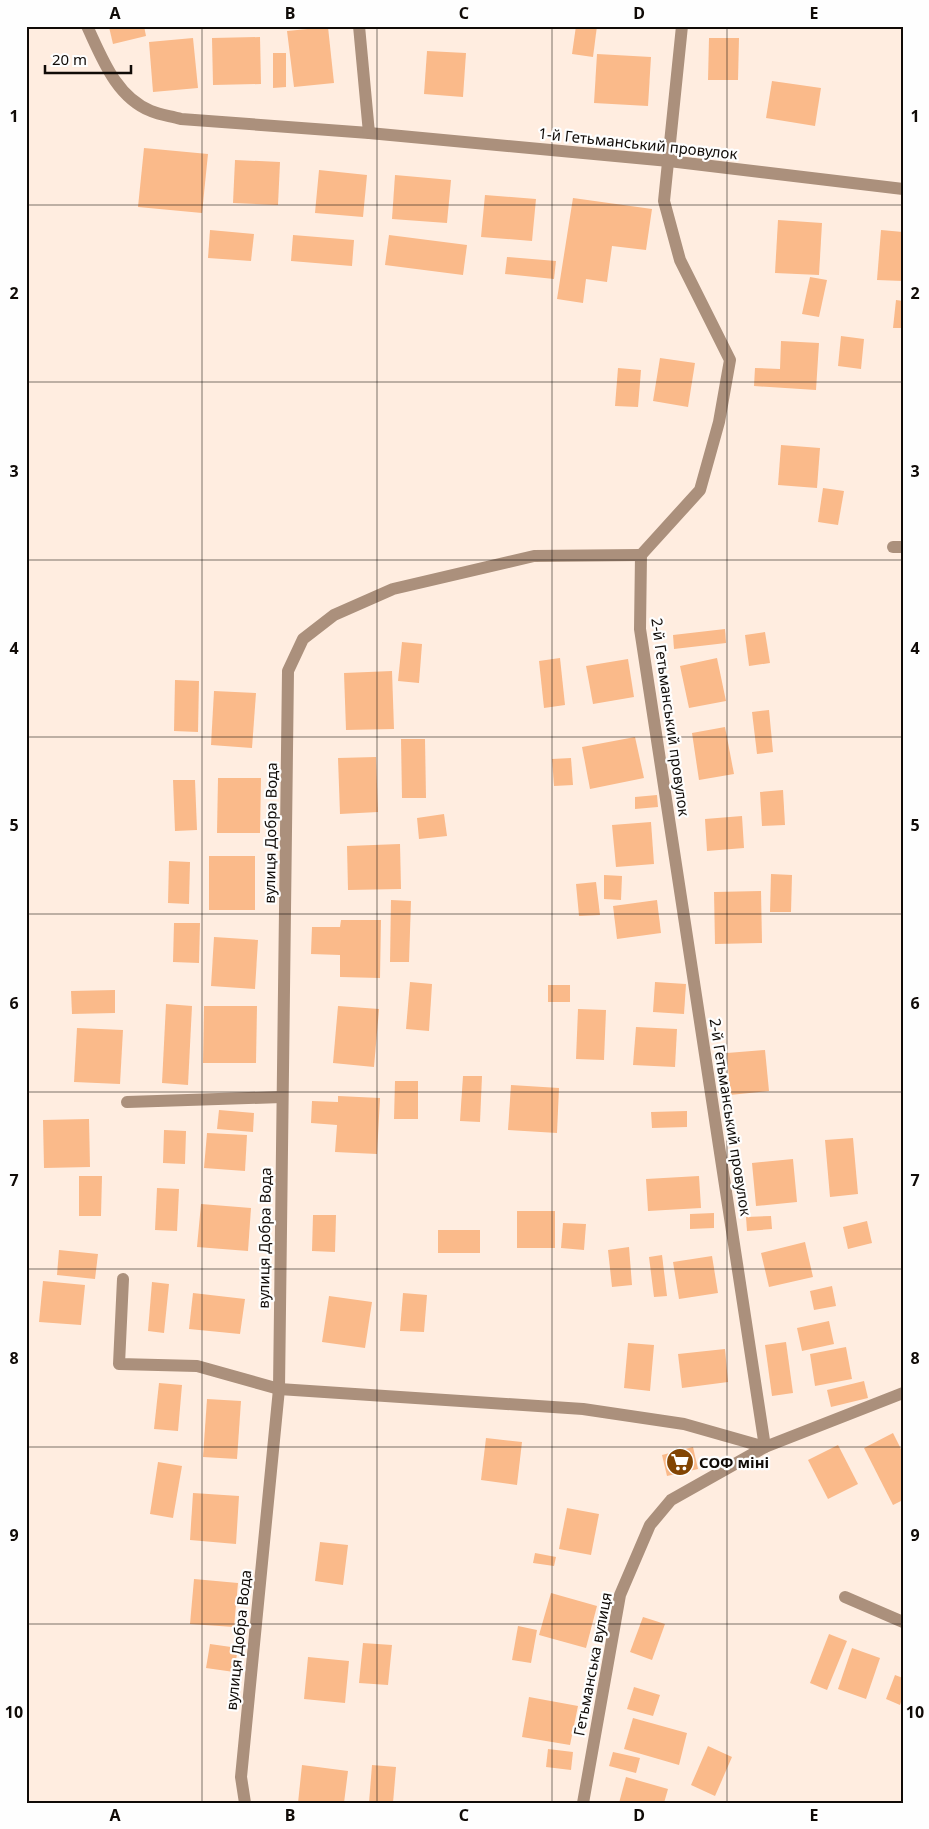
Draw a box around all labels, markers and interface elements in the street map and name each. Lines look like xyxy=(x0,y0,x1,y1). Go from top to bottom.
text: A xyxy=(109,2,121,24)
text: B xyxy=(285,2,295,24)
text: C xyxy=(459,2,469,24)
text: D xyxy=(633,2,645,24)
text: E xyxy=(810,2,819,24)
scale bar xyxy=(45,42,131,74)
text: 20 m xyxy=(52,49,87,69)
text: 1 xyxy=(9,105,19,127)
text: 1 xyxy=(910,105,920,127)
street label: 1-й Гетьманський провулок xyxy=(537,123,739,163)
text: 2 xyxy=(9,282,19,304)
text: 2 xyxy=(910,282,920,304)
text: 3 xyxy=(9,460,19,482)
text: 3 xyxy=(910,460,920,482)
street label: 2-й Гетьманський провулок xyxy=(647,617,695,817)
text: 4 xyxy=(9,637,19,659)
text: 4 xyxy=(910,637,920,659)
street label: вулиця Добра Вода xyxy=(259,762,281,904)
text: 5 xyxy=(9,814,19,836)
text: 5 xyxy=(910,814,920,836)
text: 6 xyxy=(9,992,19,1014)
text: 6 xyxy=(910,992,920,1014)
street label: 2-й Гетьманський провулок xyxy=(705,1017,757,1217)
street label: вулиця Добра Вода xyxy=(253,1167,275,1309)
text: 7 xyxy=(9,1169,19,1191)
text: 7 xyxy=(910,1169,920,1191)
text: 8 xyxy=(9,1347,19,1369)
text: 8 xyxy=(910,1347,920,1369)
supermarket icon: СОФ міні xyxy=(665,1447,695,1477)
place label: СОФ міні xyxy=(699,1452,769,1472)
text: 9 xyxy=(9,1524,19,1546)
text: 9 xyxy=(910,1524,920,1546)
street label: вулиця Добра Вода xyxy=(221,1569,255,1711)
street label: Гетьманська вулиця xyxy=(568,1590,616,1738)
text: 10 xyxy=(5,1701,23,1723)
text: 10 xyxy=(906,1701,924,1723)
text: A xyxy=(109,1804,121,1826)
text: B xyxy=(285,1804,295,1826)
text: C xyxy=(459,1804,469,1826)
text: D xyxy=(633,1804,645,1826)
text: E xyxy=(810,1804,819,1826)

